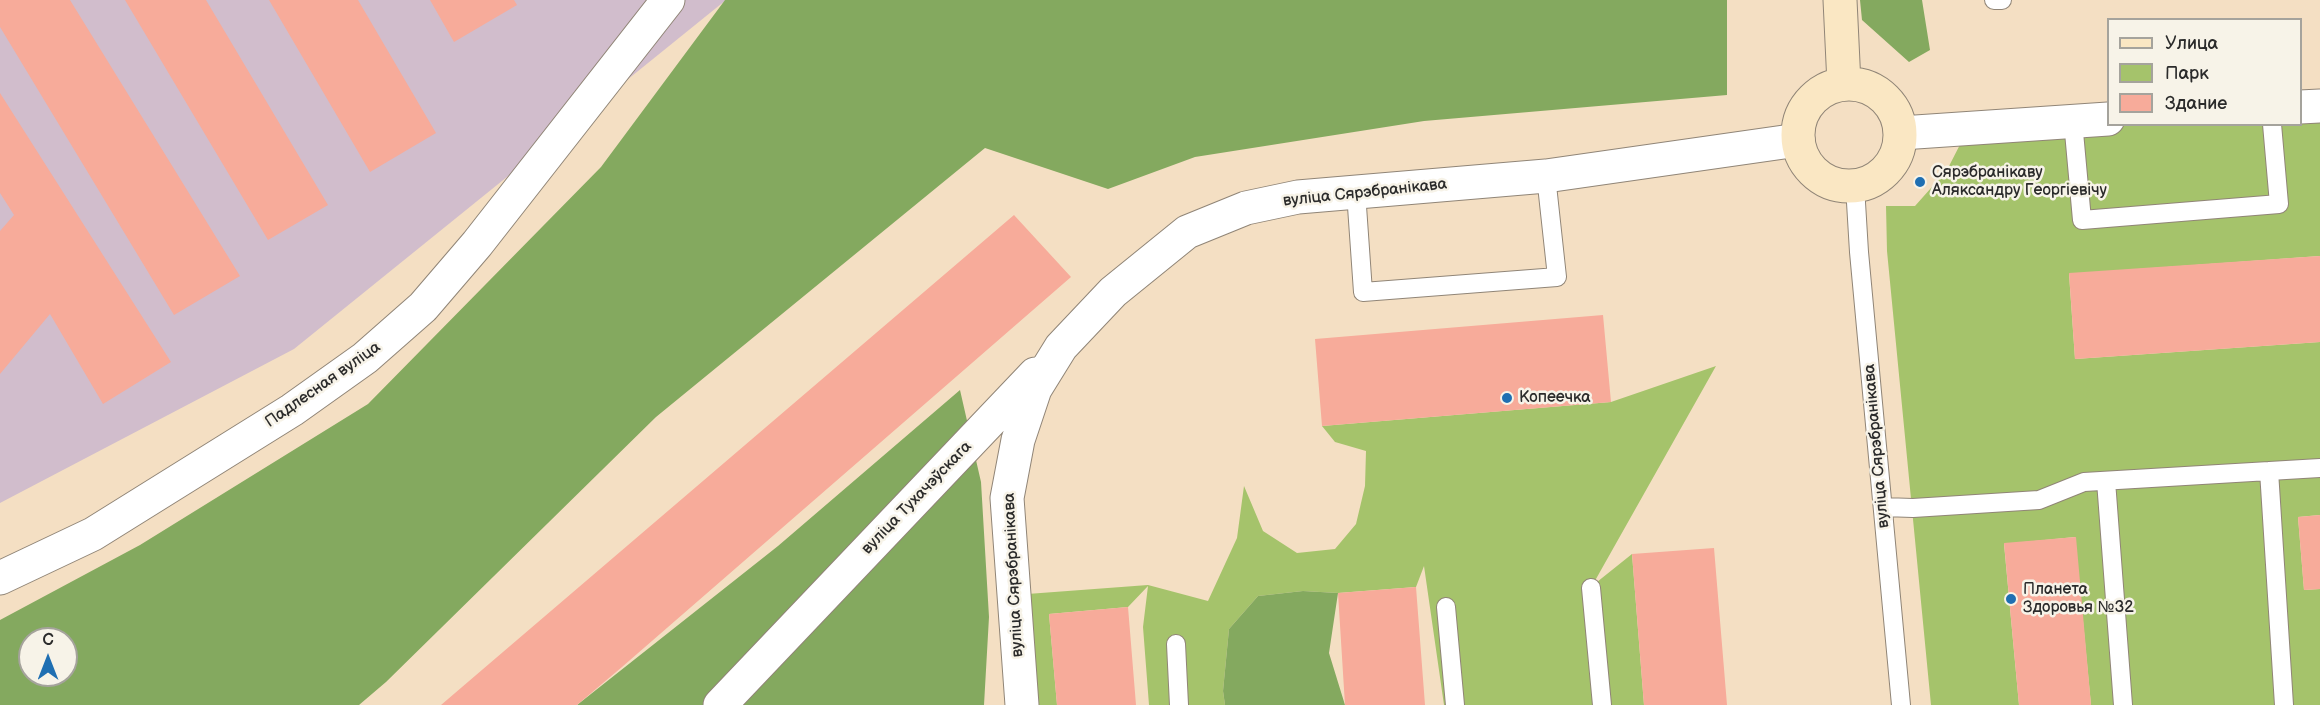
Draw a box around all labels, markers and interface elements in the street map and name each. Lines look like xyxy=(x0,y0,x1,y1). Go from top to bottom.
legend xyxy=(2107,18,2302,126)
text: Улица xyxy=(2165,33,2218,54)
text: Парк xyxy=(2165,63,2209,84)
text: Здание xyxy=(2165,93,2227,114)
place label: Сярэбранікаву Аляксандру Георгіевічу xyxy=(1932,163,2107,201)
street label: вуліца Сярэбранікава xyxy=(1282,175,1448,211)
marker: Сярэбранікаву Аляксандру Георгіевічу xyxy=(1913,175,1927,189)
street label: Падлесная вуліца xyxy=(262,338,384,432)
street label: вуліца Сярэбранікава xyxy=(1860,363,1894,529)
place label: Копеечка xyxy=(1519,388,1591,408)
marker: Копеечка xyxy=(1500,391,1514,405)
street label: вуліца Тухачэўскага xyxy=(858,437,976,559)
street label: вуліца Сярэбранікава xyxy=(1000,492,1028,658)
place label: Планета Здоровья №32 xyxy=(2023,580,2134,618)
marker: Планета Здоровья №32 xyxy=(2004,592,2018,606)
north arrow xyxy=(18,627,78,687)
text: С xyxy=(42,631,54,650)

